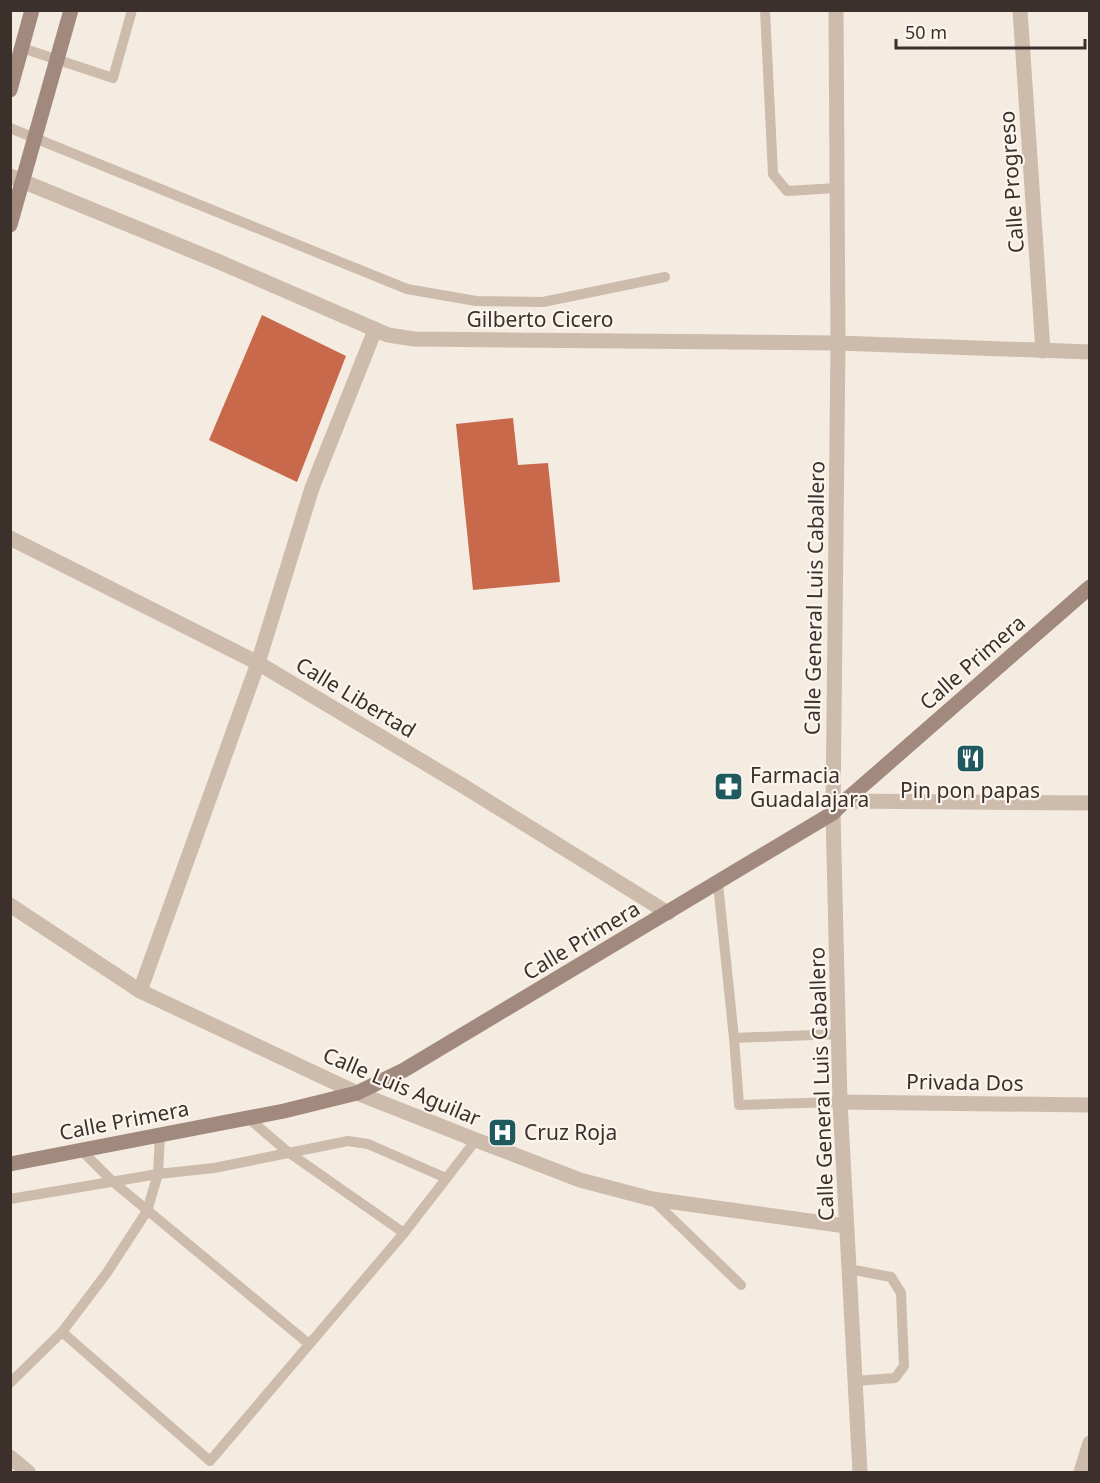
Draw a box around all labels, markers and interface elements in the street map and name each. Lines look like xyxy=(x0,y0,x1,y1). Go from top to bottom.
scale bar xyxy=(896,12,1085,50)
text: 50 m xyxy=(905,20,947,44)
street label: Calle Progreso xyxy=(992,110,1030,254)
street label: Gilberto Cicero xyxy=(467,305,613,333)
street label: Calle General Luis Caballero xyxy=(798,461,830,735)
street label: Calle Primera xyxy=(913,608,1031,716)
street label: Calle Libertad xyxy=(291,650,421,744)
restaurant icon: Pin pon papas xyxy=(954,743,986,775)
place label: Farmacia Guadalajara xyxy=(750,761,869,813)
pharmacy icon: Farmacia Guadalajara xyxy=(713,771,745,803)
place label: Pin pon papas xyxy=(900,776,1040,804)
street label: Calle Primera xyxy=(517,894,645,986)
street label: Calle General Luis Caballero xyxy=(802,946,840,1222)
street label: Calle Luis Aguilar xyxy=(319,1040,485,1132)
street label: Privada Dos xyxy=(906,1067,1024,1097)
street label: Calle Primera xyxy=(57,1094,191,1146)
hospital icon: Cruz Roja xyxy=(487,1116,519,1148)
place label: Cruz Roja xyxy=(524,1118,617,1146)

